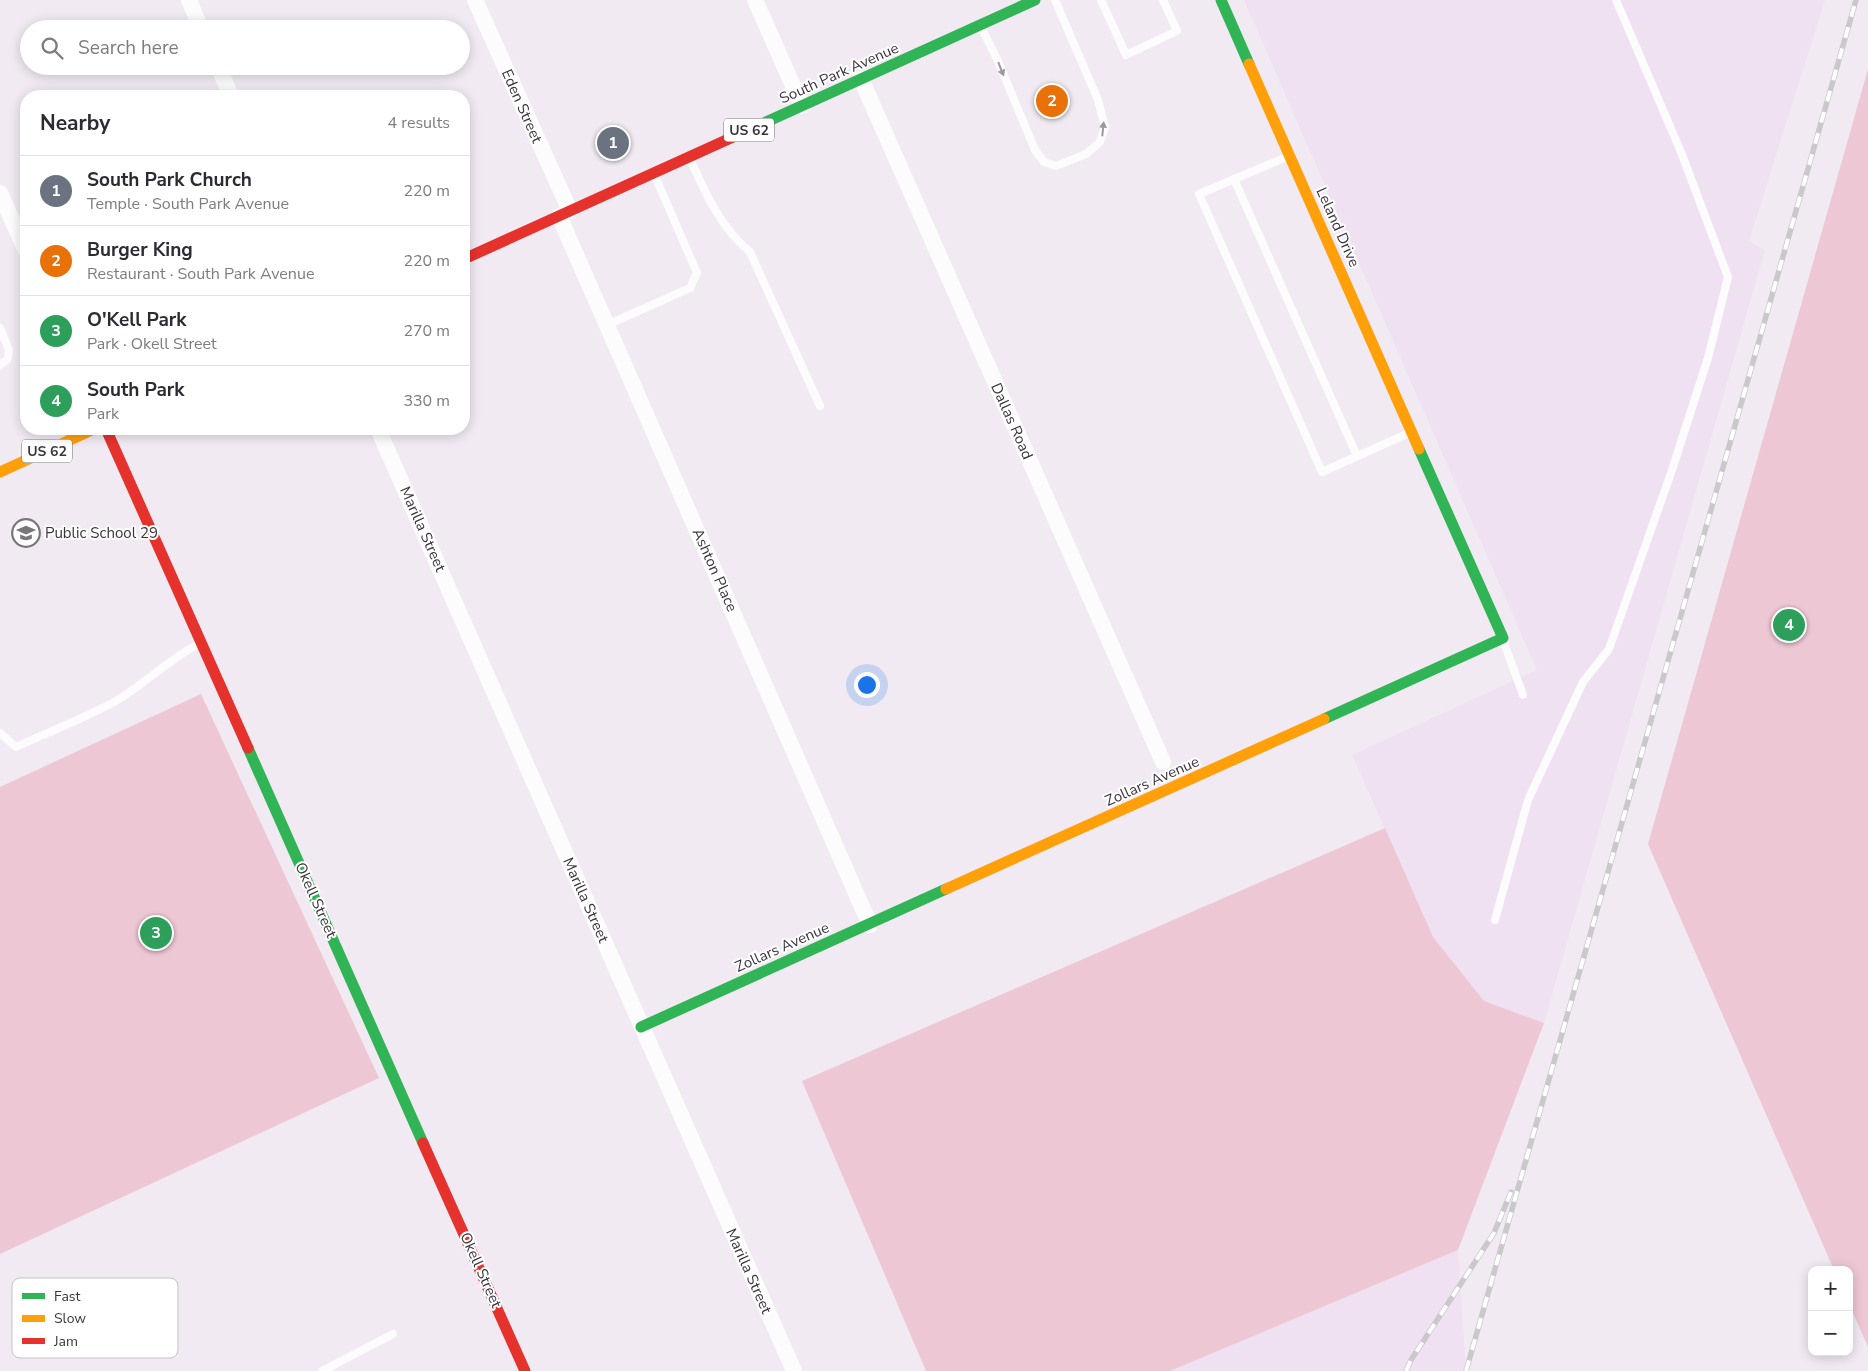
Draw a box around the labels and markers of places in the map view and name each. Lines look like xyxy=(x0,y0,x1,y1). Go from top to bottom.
pin: 2 xyxy=(1036,82,1068,120)
pin: 1 xyxy=(597,124,629,162)
school or university icon: Public School 29 xyxy=(11,518,41,548)
place label: Public School 29 xyxy=(45,523,158,543)
pin: 4 xyxy=(1773,606,1805,644)
pin: 3 xyxy=(140,914,172,952)

